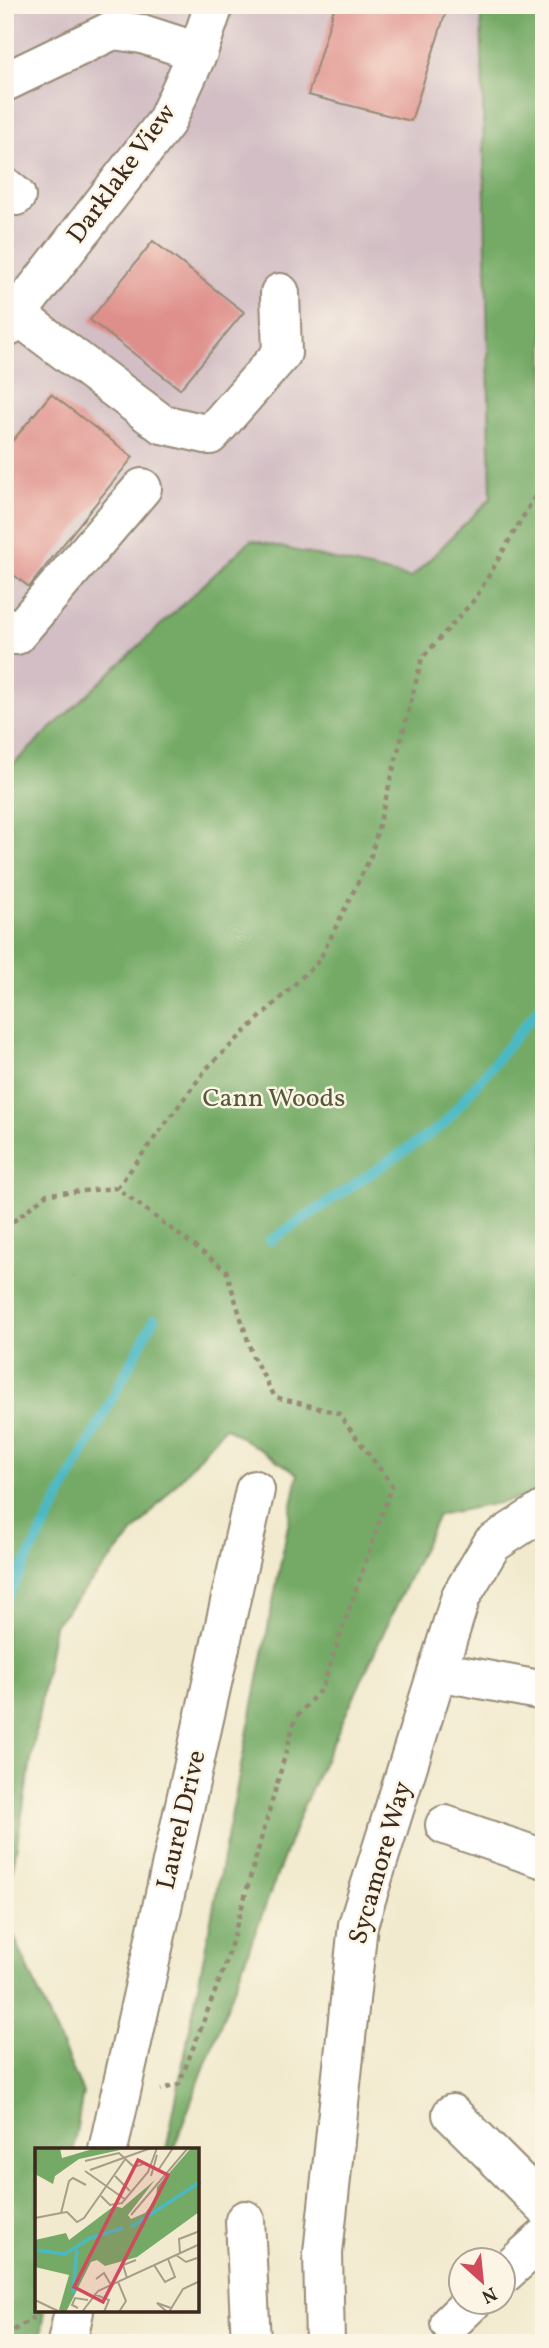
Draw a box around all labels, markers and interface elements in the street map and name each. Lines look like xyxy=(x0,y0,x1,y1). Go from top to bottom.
street label: Darklake View xyxy=(59,97,185,251)
park label: Cann Woods xyxy=(203,1081,345,1117)
street label: Laurel Drive xyxy=(149,1747,215,1893)
street label: Sycamore Way xyxy=(341,1777,421,1949)
inset map xyxy=(35,2148,200,2313)
north arrow xyxy=(448,2246,518,2316)
text: N xyxy=(477,2280,501,2309)

